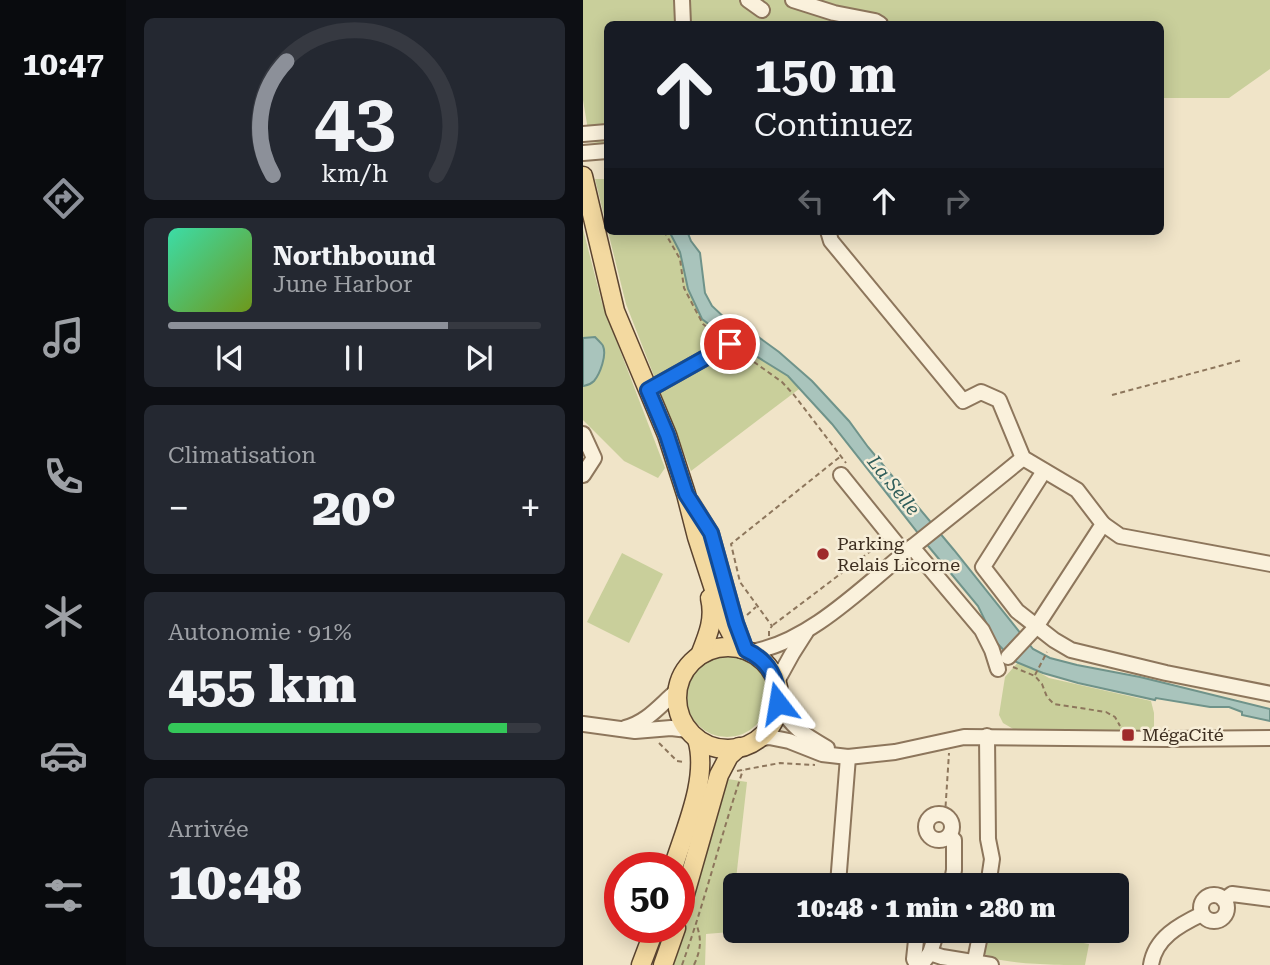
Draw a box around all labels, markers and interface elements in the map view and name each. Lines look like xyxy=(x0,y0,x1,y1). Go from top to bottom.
text: 10:47 xyxy=(22,45,104,83)
text: 150 m xyxy=(754,47,896,104)
icon: ahead xyxy=(639,49,730,140)
text: 43 xyxy=(314,78,395,163)
text: Continuez xyxy=(754,106,912,144)
text: km/h xyxy=(321,159,388,188)
icon: directions xyxy=(39,174,88,223)
icon: left xyxy=(792,182,830,220)
icon: ahead xyxy=(865,182,903,220)
icon: right xyxy=(938,182,976,220)
text: Northbound xyxy=(273,241,436,271)
text: June Harbor xyxy=(273,271,413,298)
icon: music xyxy=(39,313,88,362)
pin xyxy=(700,314,760,374)
icon: arrive xyxy=(711,325,749,363)
icon: previous xyxy=(211,339,249,377)
icon: pause xyxy=(335,339,373,377)
icon: next xyxy=(460,339,498,377)
text: Climatisation xyxy=(168,442,316,469)
water label: La Selle xyxy=(862,450,925,520)
icon: phone xyxy=(39,452,88,501)
text: 20° xyxy=(312,477,397,538)
text: − xyxy=(168,486,189,530)
text: + xyxy=(520,486,541,530)
place label: Parking Relais Licorne xyxy=(837,533,960,575)
marker: Parking Relais Licorne xyxy=(815,546,831,562)
icon: climate xyxy=(39,592,88,641)
text: Autonomie · 91% xyxy=(168,619,352,646)
text: 455 km xyxy=(168,654,356,715)
position arrow xyxy=(741,666,815,740)
place label: MégaCité xyxy=(1142,724,1224,745)
marker: MégaCité xyxy=(1120,727,1136,743)
icon: car xyxy=(39,731,88,780)
text: Arrivée xyxy=(168,816,249,843)
text: 10:48 xyxy=(168,851,302,912)
speed limit sign: 50 xyxy=(604,852,695,943)
icon: filters xyxy=(39,871,88,920)
text: 10:48 · 1 min · 280 m xyxy=(796,893,1056,923)

